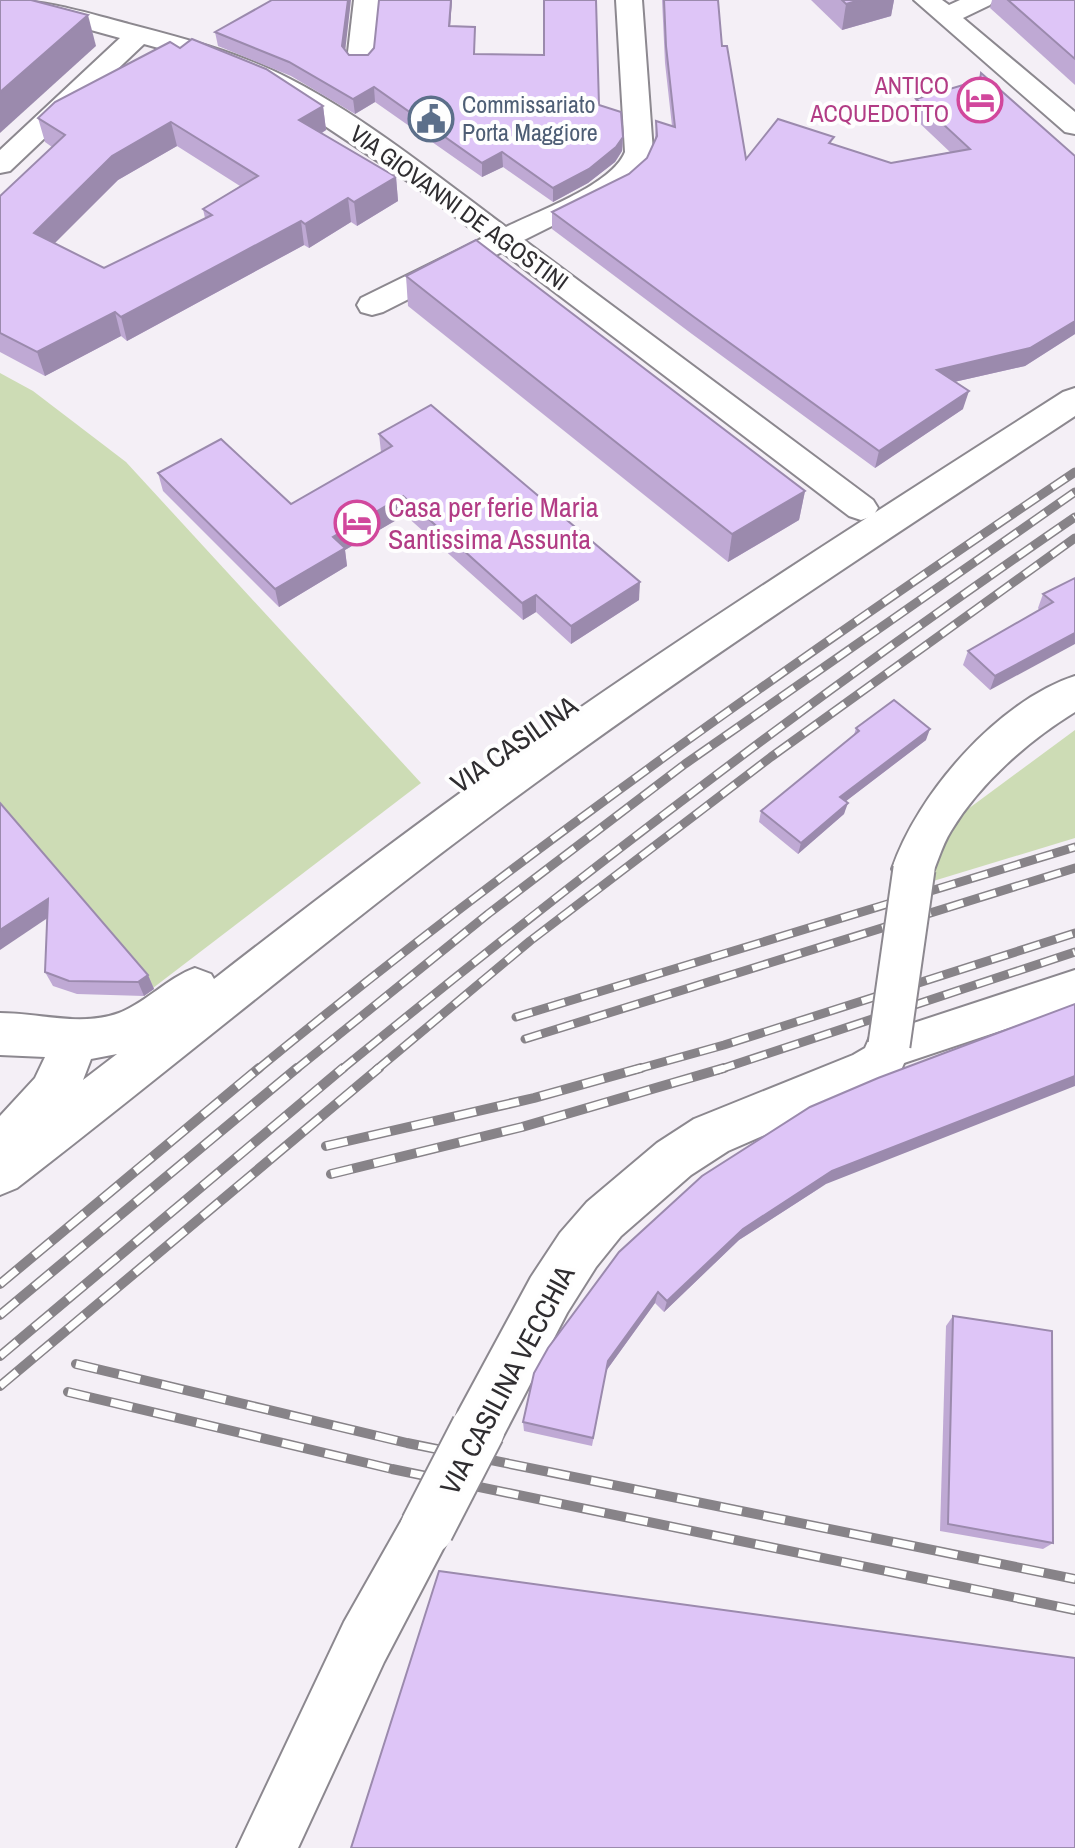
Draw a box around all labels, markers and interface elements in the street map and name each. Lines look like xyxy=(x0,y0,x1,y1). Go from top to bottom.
place label: ANTICO ACQUEDOTTO xyxy=(809,69,949,129)
hotel icon: ANTICO ACQUEDOTTO xyxy=(956,76,1004,124)
place label: Commissariato Porta Maggiore xyxy=(462,88,598,148)
public building icon: Commissariato Porta Maggiore xyxy=(407,95,455,143)
street label: VIA GIOVANNI DE AGOSTINI xyxy=(344,117,575,297)
place label: Casa per ferie Maria Santissima Assunta xyxy=(388,488,599,558)
hotel icon: Casa per ferie Maria Santissima Assunta xyxy=(333,499,381,547)
street label: VIA CASILINA xyxy=(443,686,586,802)
street label: VIA CASILINA VECCHIA xyxy=(431,1258,584,1501)

